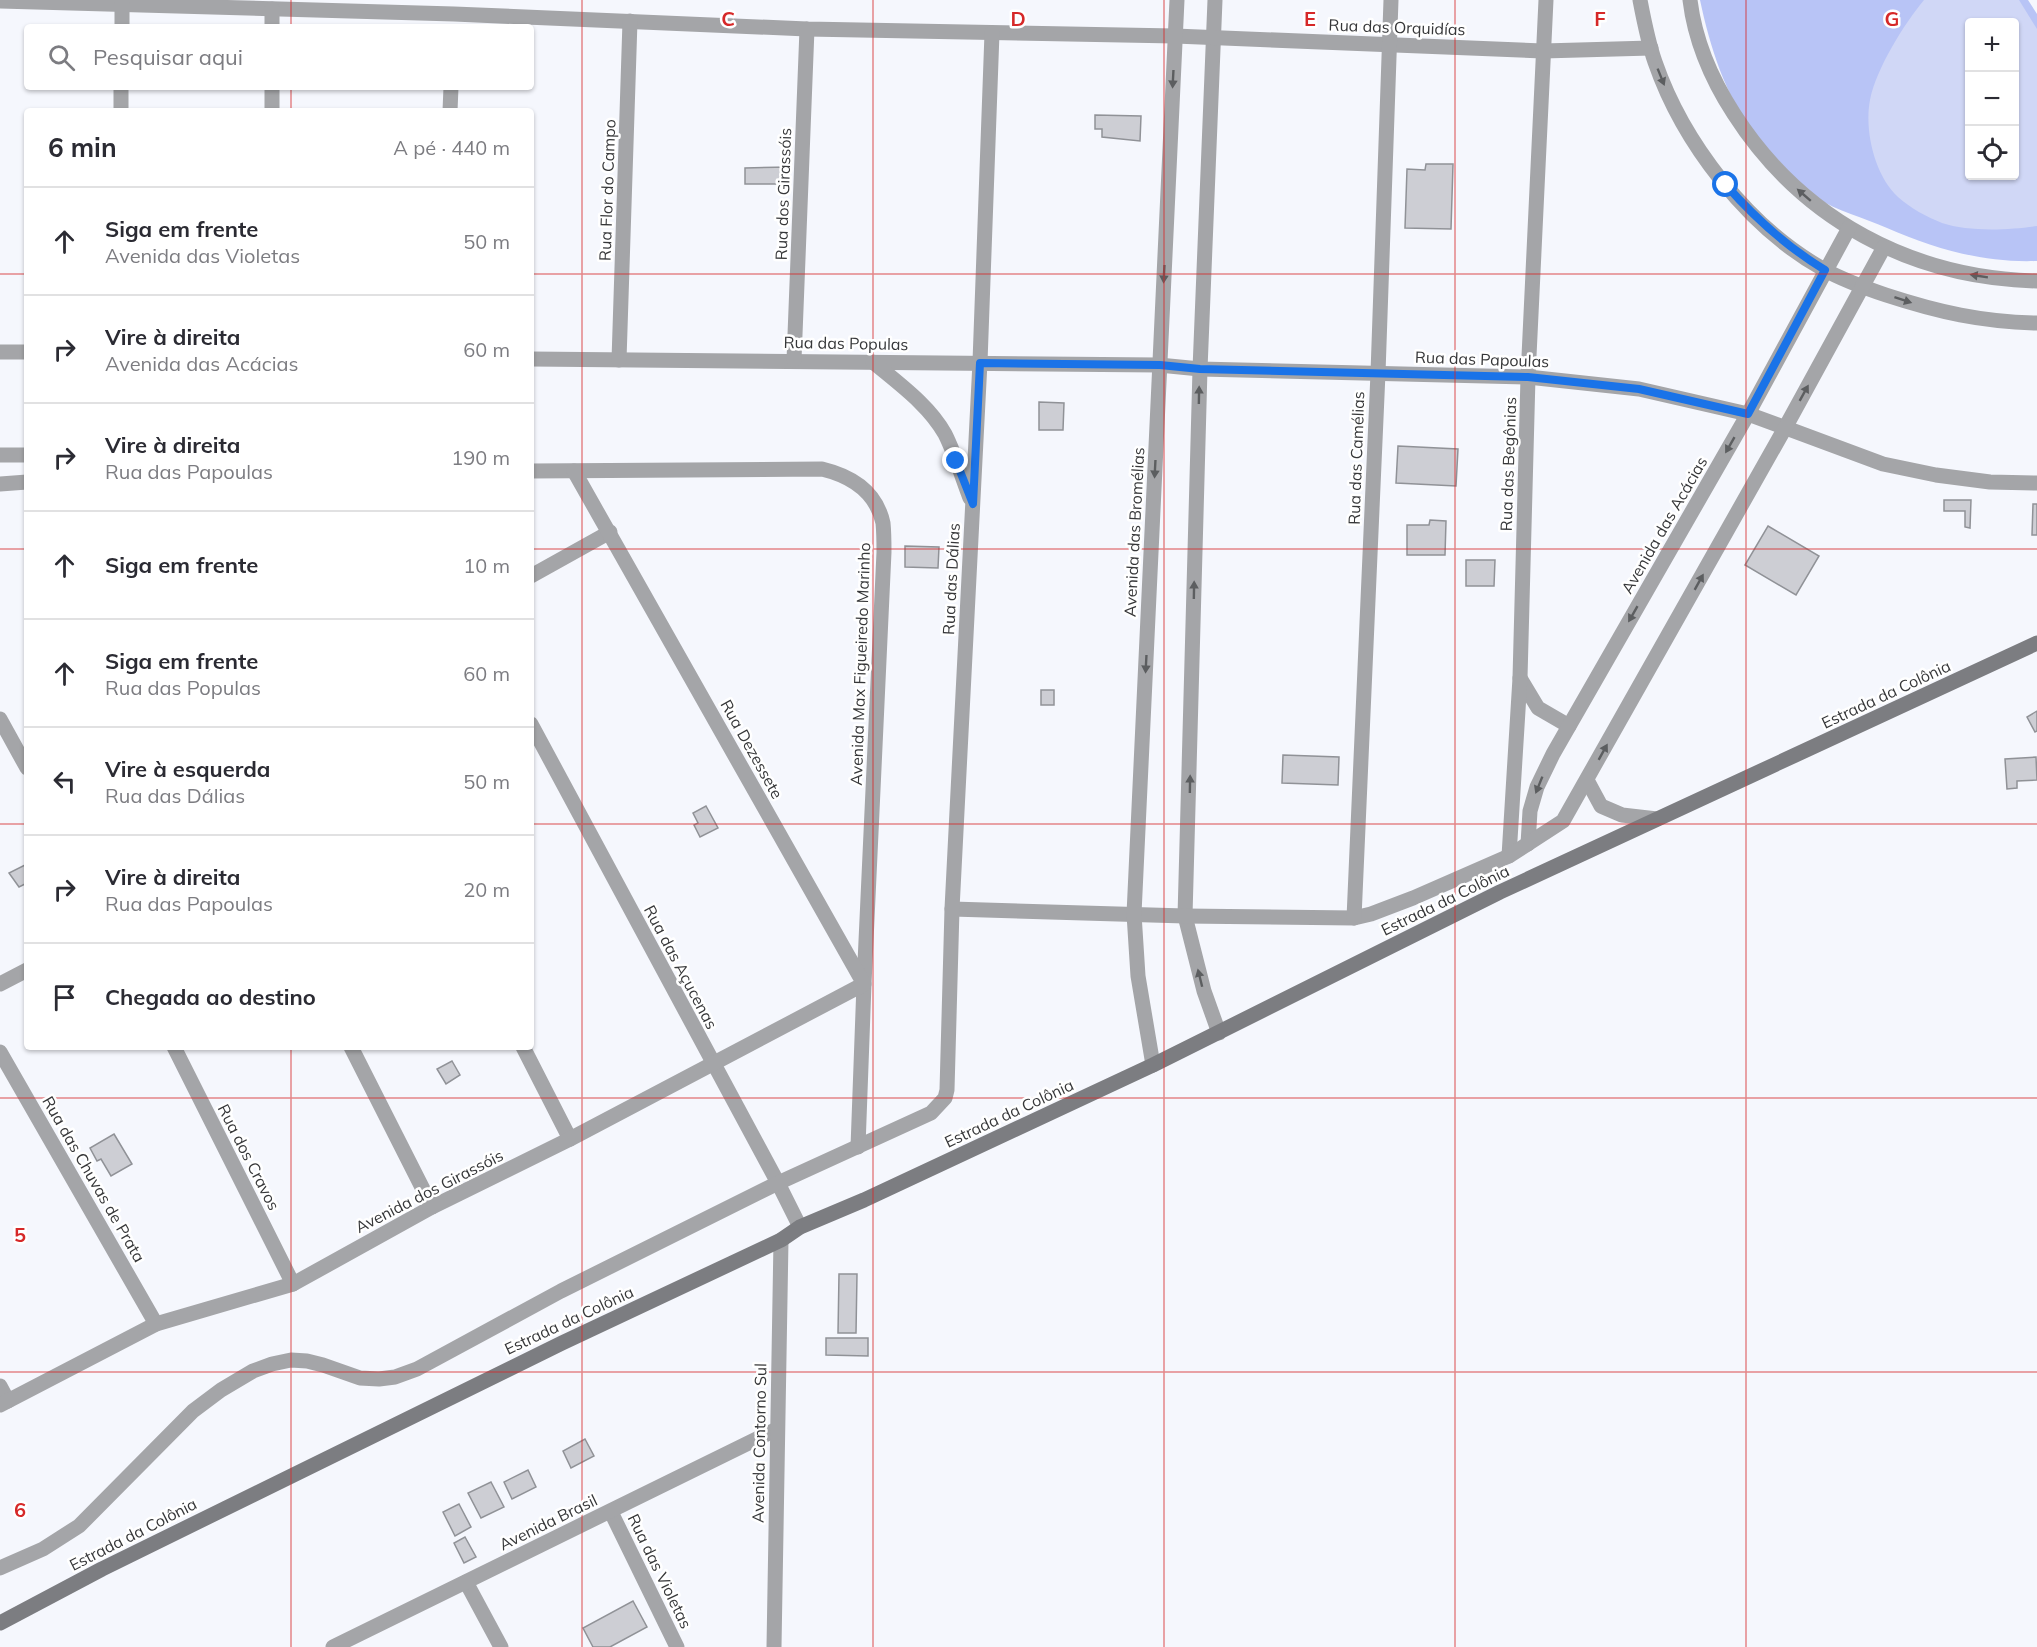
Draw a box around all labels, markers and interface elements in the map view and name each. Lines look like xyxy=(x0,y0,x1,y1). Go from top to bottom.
text: C xyxy=(721,6,735,31)
text: D xyxy=(1010,6,1026,31)
text: E xyxy=(1304,6,1316,31)
text: F xyxy=(1594,6,1606,31)
text: G xyxy=(1885,6,1899,31)
street label: Rua das Orquidías xyxy=(1328,15,1466,39)
map controls xyxy=(1965,18,2019,180)
button: + xyxy=(1965,18,2019,72)
search box xyxy=(24,24,534,90)
icon: search xyxy=(45,41,78,74)
text: Pesquisar aqui xyxy=(93,43,243,71)
one-way arrow xyxy=(1656,68,1666,86)
one-way arrow xyxy=(1168,70,1177,89)
button: − xyxy=(1965,72,2019,126)
street label: Rua Flor do Campo xyxy=(595,119,619,261)
button: locate xyxy=(1965,126,2019,180)
street label: Rua dos Girassóis xyxy=(771,127,795,261)
text: 6 min xyxy=(48,131,117,164)
text: A pé · 440 m xyxy=(393,135,510,160)
route start xyxy=(1712,171,1738,197)
one-way arrow xyxy=(1796,189,1812,202)
text: Siga em frente xyxy=(105,215,258,243)
icon: ahead xyxy=(48,225,81,258)
text: 50 m xyxy=(463,229,510,254)
text: Avenida das Violetas xyxy=(105,243,300,268)
one-way arrow xyxy=(1159,265,1168,284)
one-way arrow xyxy=(1969,272,1988,281)
one-way arrow xyxy=(1894,296,1912,306)
text: Vire à direita xyxy=(105,323,240,351)
street label: Rua das Populas xyxy=(783,332,909,354)
icon: right xyxy=(48,333,81,366)
text: 60 m xyxy=(463,337,510,362)
street label: Rua das Papoulas xyxy=(1415,347,1550,371)
text: Avenida das Acácias xyxy=(105,351,298,376)
one-way arrow xyxy=(1194,385,1204,404)
one-way arrow xyxy=(1799,385,1809,402)
street label: Rua das Camélias xyxy=(1344,391,1368,525)
street label: Rua das Begônias xyxy=(1496,396,1520,532)
text: Vire à direita xyxy=(105,431,240,459)
one-way arrow xyxy=(1725,437,1735,454)
icon: right xyxy=(48,441,81,474)
text: 190 m xyxy=(451,445,510,470)
route end xyxy=(942,447,968,473)
street label: Avenida das Bromélias xyxy=(1120,447,1148,617)
street label: Avenida das Acácias xyxy=(1617,453,1711,597)
text: Rua das Papoulas xyxy=(105,459,273,484)
one-way arrow xyxy=(1150,459,1159,478)
street label: Rua das Dálias xyxy=(938,522,964,636)
street label: Avenida Max Figueiredo Marinho xyxy=(846,542,874,786)
icon: ahead xyxy=(48,549,81,582)
text: Siga em frente xyxy=(105,551,258,579)
text: 10 m xyxy=(463,553,510,578)
one-way arrow xyxy=(1693,574,1704,590)
one-way arrow xyxy=(1190,580,1199,599)
one-way arrow xyxy=(1628,606,1638,623)
text: Siga em frente xyxy=(105,647,258,675)
one-way arrow xyxy=(1141,654,1150,673)
street label: Estrada da Colônia xyxy=(1818,655,1954,733)
icon: ahead xyxy=(48,657,81,690)
text: 60 m xyxy=(463,661,510,686)
text: Rua das Populas xyxy=(105,675,261,700)
street label: Rua Dezessete xyxy=(717,696,787,802)
one-way arrow xyxy=(1598,743,1608,760)
text: Vire à esquerda xyxy=(105,755,270,783)
icon: left xyxy=(48,765,81,798)
text: 50 m xyxy=(463,769,510,794)
one-way arrow xyxy=(1185,775,1195,794)
one-way arrow xyxy=(1534,776,1543,794)
text: Rua das Dálias xyxy=(105,783,245,808)
street label: Estrada da Colônia xyxy=(1378,860,1512,940)
text: Vire à direita xyxy=(105,863,240,891)
icon: right xyxy=(48,873,81,906)
text: 20 m xyxy=(463,877,510,902)
text: Rua das Papoulas xyxy=(105,891,273,916)
street label: Rua das Açucenas xyxy=(640,902,722,1032)
one-way arrow xyxy=(1195,968,1205,987)
icon: arrive xyxy=(48,981,81,1014)
text: Chegada ao destino xyxy=(105,983,316,1011)
street label: Estrada da Colônia xyxy=(941,1074,1077,1152)
street label: Rua das Chuvas de Prata xyxy=(38,1092,150,1266)
street label: Rua dos Cravos xyxy=(214,1101,284,1214)
street label: Avenida dos Girassóis xyxy=(352,1145,506,1237)
text: 5 xyxy=(14,1222,26,1247)
street label: Estrada da Colônia xyxy=(501,1281,637,1359)
street label: Avenida Contorno Sul xyxy=(748,1363,770,1523)
street label: Avenida Brasil xyxy=(496,1490,600,1554)
street label: Estrada da Colônia xyxy=(66,1493,200,1575)
text: 6 xyxy=(14,1497,26,1522)
street label: Rua das Violetas xyxy=(624,1510,696,1632)

